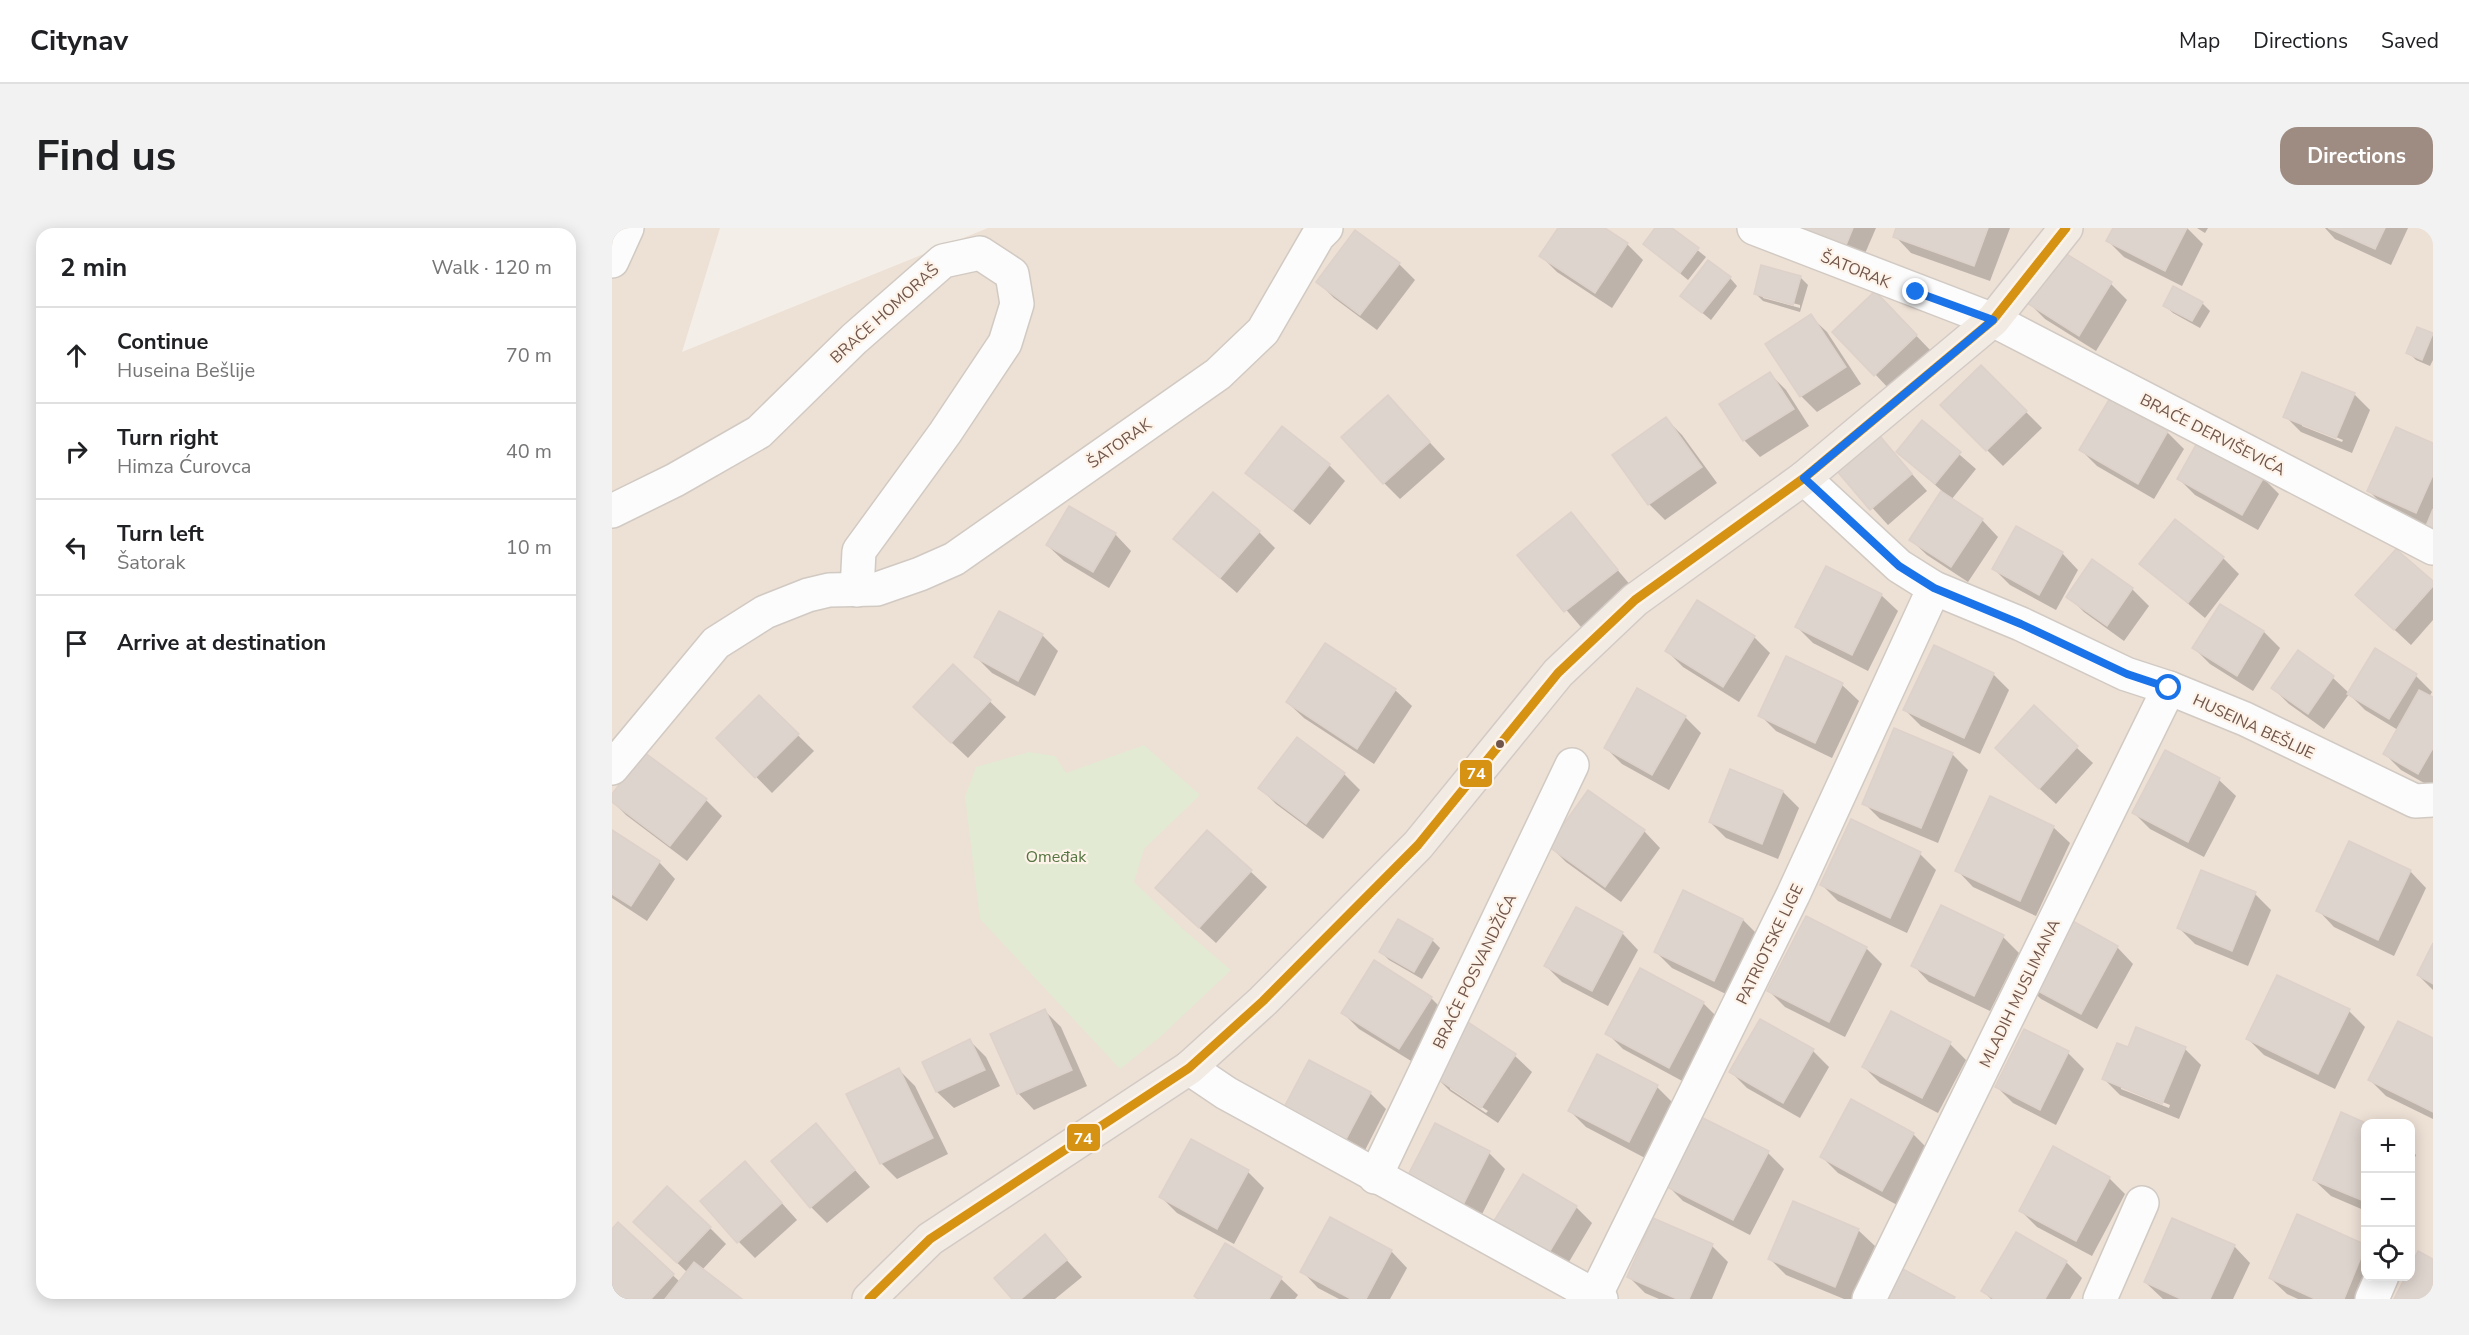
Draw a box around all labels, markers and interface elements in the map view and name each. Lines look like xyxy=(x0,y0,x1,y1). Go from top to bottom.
text: Citynav xyxy=(30,22,128,60)
text: Map xyxy=(2179,27,2220,55)
text: Directions xyxy=(2253,27,2348,55)
text: Saved xyxy=(2381,27,2439,55)
button: Directions xyxy=(2280,127,2433,185)
text: Find us xyxy=(36,128,176,185)
street label: ŠATORAK xyxy=(1817,246,1895,294)
text: 2 min xyxy=(60,250,127,285)
text: Walk · 120 m xyxy=(432,254,552,281)
street label: BRAĆE HOMORAŠ xyxy=(826,259,944,369)
route end xyxy=(1902,278,1928,304)
text: Continue xyxy=(117,327,208,357)
icon: ahead xyxy=(60,339,93,372)
text: 70 m xyxy=(506,342,552,369)
text: Huseina Bešlije xyxy=(117,357,255,384)
street label: BRAĆE DERVIŠEVIĆA xyxy=(2136,389,2289,481)
street label: ŠATORAK xyxy=(1083,413,1157,474)
text: Turn right xyxy=(117,423,218,453)
icon: right xyxy=(60,435,93,468)
text: 40 m xyxy=(506,438,552,465)
text: Himza Ćurovca xyxy=(117,453,251,480)
text: Turn left xyxy=(117,519,204,549)
icon: left xyxy=(60,531,93,564)
text: 10 m xyxy=(506,534,552,561)
text: Šatorak xyxy=(117,549,186,576)
icon: arrive xyxy=(60,627,93,660)
text: Arrive at destination xyxy=(117,628,326,658)
route start xyxy=(2155,674,2181,700)
street label: HUSEINA BEŠLIJE xyxy=(2189,689,2318,765)
unlabelled marker xyxy=(1494,738,1506,750)
line badge: 74 xyxy=(1459,759,1493,788)
text: 74 xyxy=(1466,763,1486,785)
park label: Omeđak xyxy=(1026,846,1087,868)
street label: PATRIOTSKE LIGE xyxy=(1731,880,1809,1008)
street label: BRAĆE POSVANDŽIĆA xyxy=(1428,890,1522,1053)
street label: MLADIH MUSLIMANA xyxy=(1974,915,2066,1071)
map controls xyxy=(2361,1119,2415,1281)
button: + xyxy=(2361,1119,2415,1173)
line badge: 74 xyxy=(1066,1123,1101,1152)
text: 74 xyxy=(1073,1128,1093,1150)
button: − xyxy=(2361,1173,2415,1227)
button: locate xyxy=(2361,1227,2415,1281)

